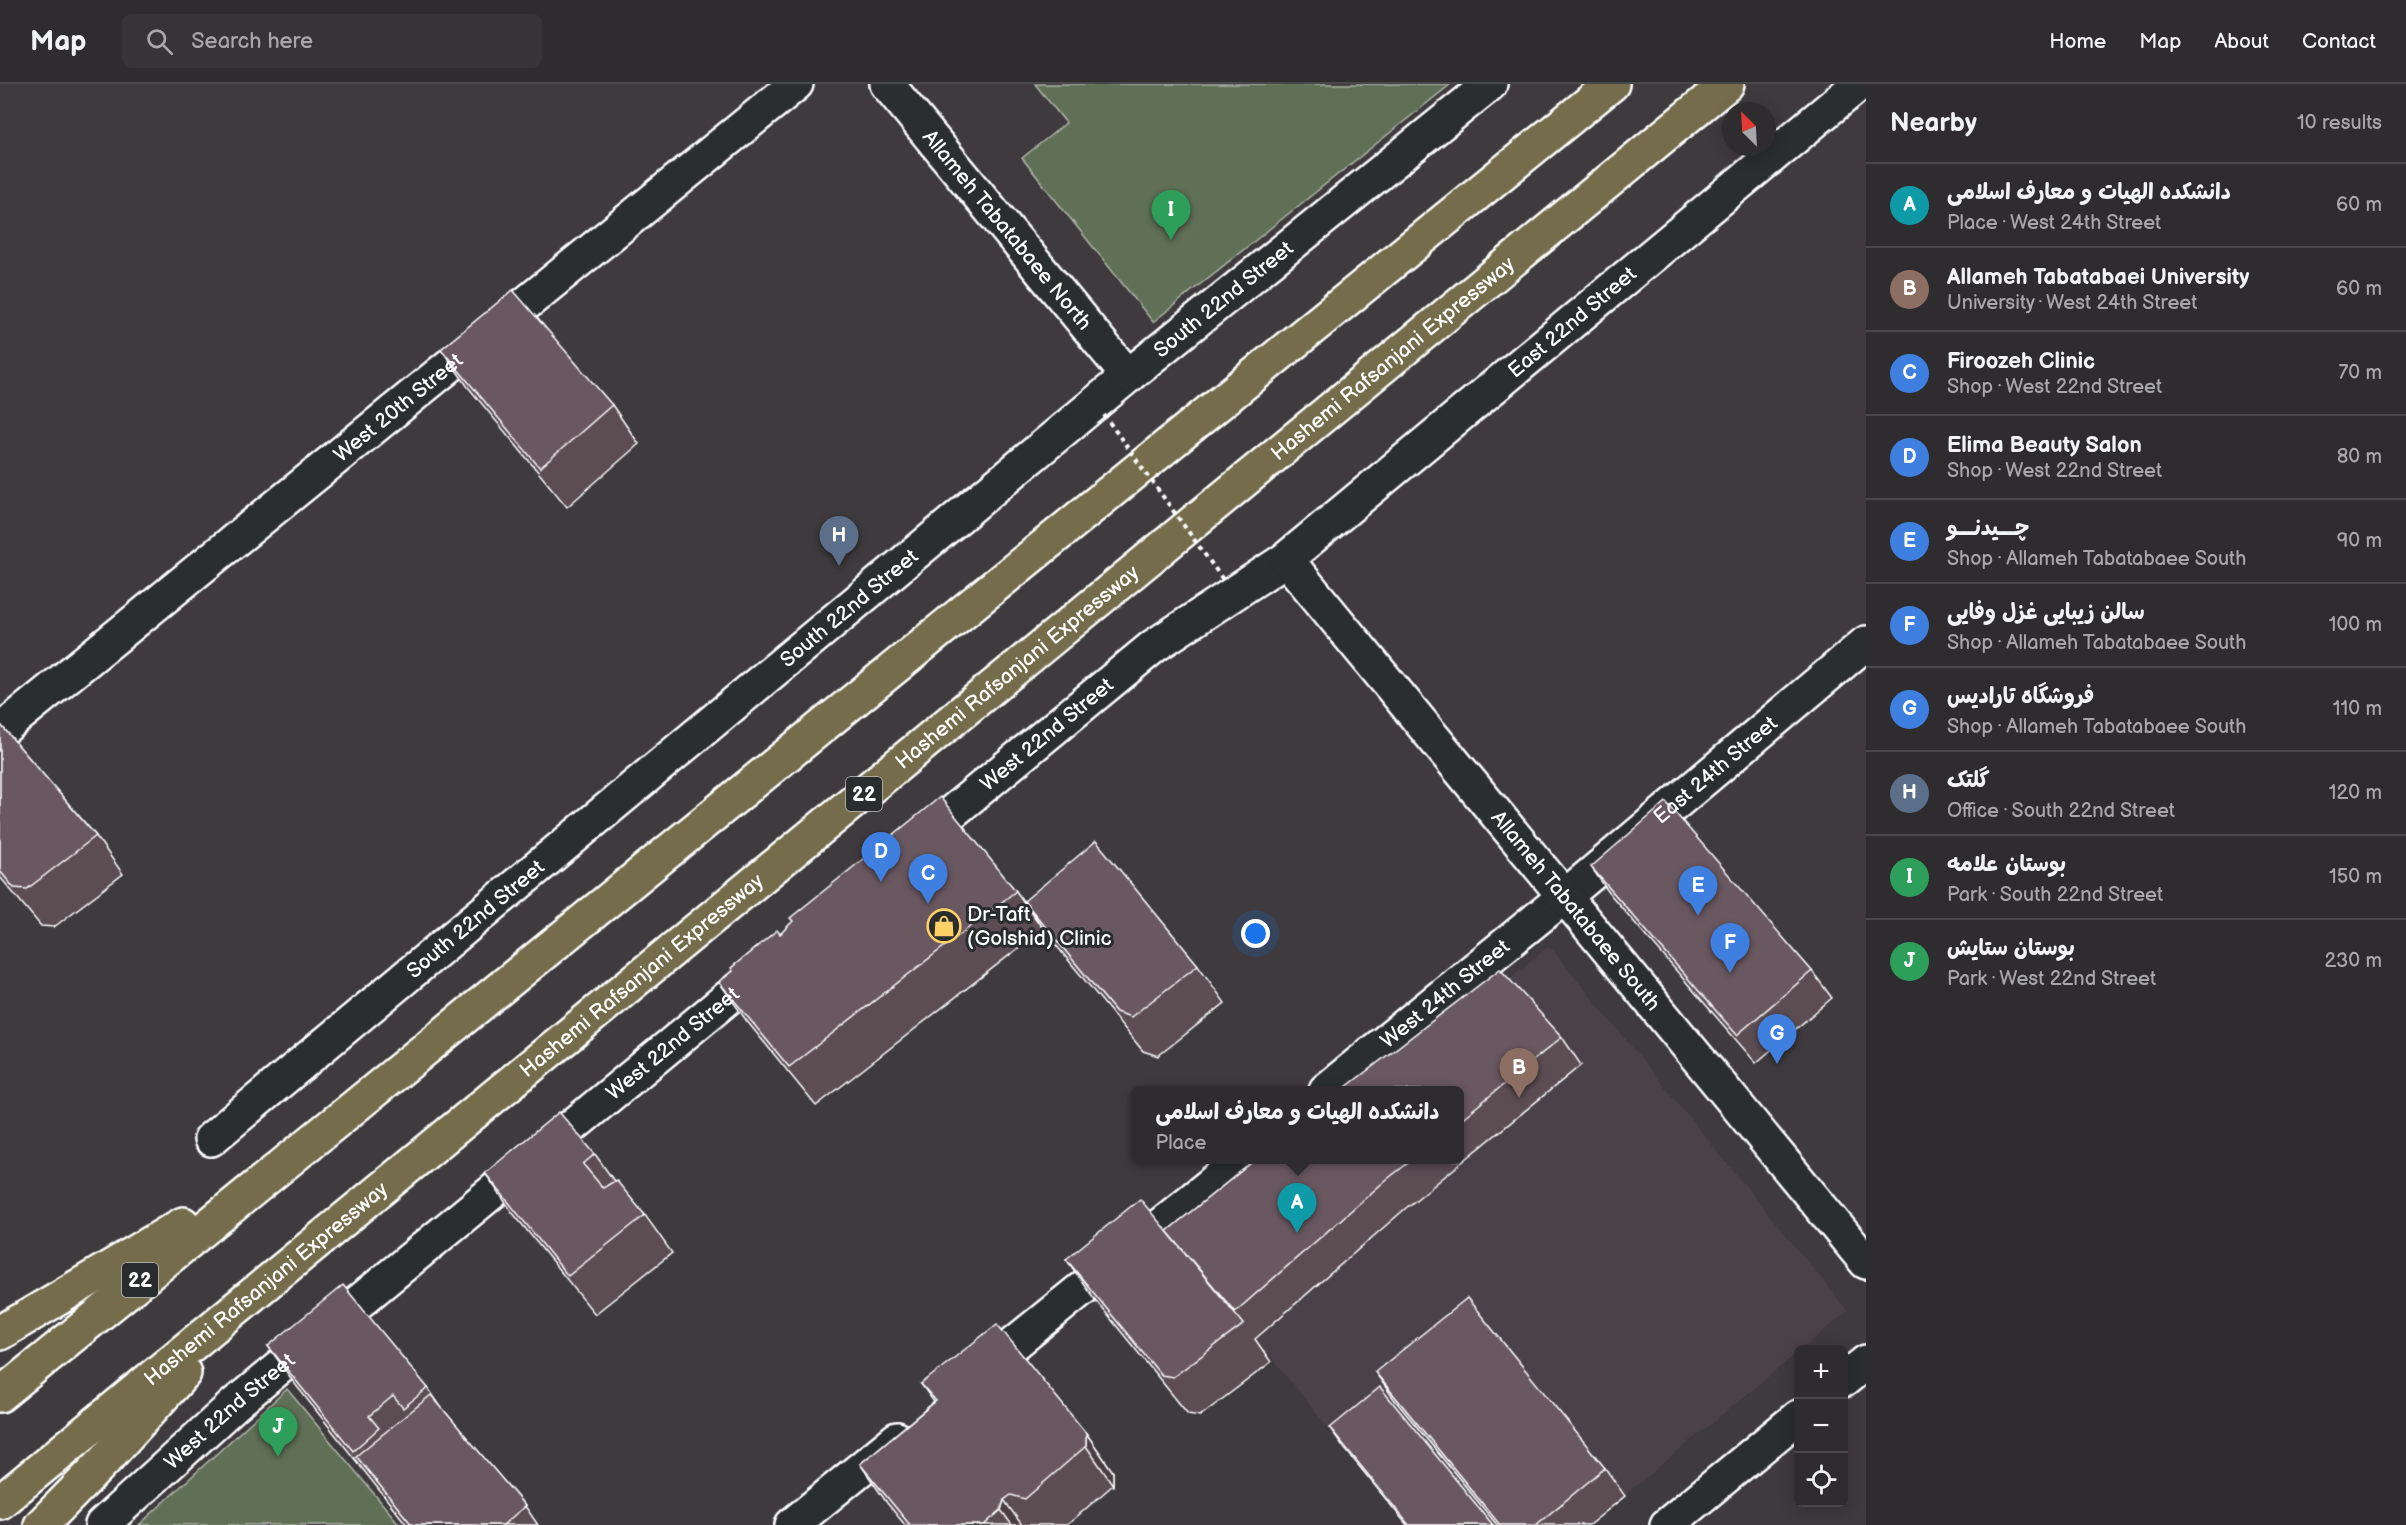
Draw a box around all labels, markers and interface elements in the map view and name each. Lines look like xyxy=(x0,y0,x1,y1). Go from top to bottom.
search box xyxy=(122,14,542,68)
text: Map xyxy=(30,25,86,58)
icon: search xyxy=(143,25,176,58)
text: Search here xyxy=(191,28,313,55)
text: Home xyxy=(2049,29,2106,54)
text: Map xyxy=(2139,29,2181,54)
text: About xyxy=(2214,29,2269,54)
text: Contact xyxy=(2302,29,2376,54)
north arrow xyxy=(1722,102,1776,156)
text: Nearby xyxy=(1890,108,1977,139)
text: 10 results xyxy=(2297,111,2382,135)
street label: Allameh Tabatabaee North xyxy=(917,125,1097,335)
text: دانشکده الهیات و معارف اسلامی xyxy=(1947,179,2231,206)
pin: I xyxy=(1152,190,1190,240)
text: A xyxy=(1903,193,1916,217)
text: 60 m xyxy=(2336,193,2382,217)
text: Place · West 24th Street xyxy=(1947,211,2161,235)
street label: South 22nd Street xyxy=(1149,236,1299,363)
street label: Hashemi Rafsanjani Expressway xyxy=(1266,251,1520,466)
street label: East 22nd Street xyxy=(1503,261,1642,383)
text: Allameh Tabatabaei University xyxy=(1947,264,2249,291)
text: B xyxy=(1902,277,1917,301)
text: 60 m xyxy=(2336,277,2382,301)
text: University · West 24th Street xyxy=(1947,291,2197,315)
street label: West 20th Street xyxy=(329,348,468,468)
text: Firoozeh Clinic xyxy=(1947,348,2095,375)
text: C xyxy=(1902,361,1917,385)
text: 70 m xyxy=(2338,361,2382,385)
text: Shop · West 22nd Street xyxy=(1947,375,2162,399)
text: Elima Beauty Salon xyxy=(1947,432,2142,459)
text: D xyxy=(1903,445,1916,469)
text: 80 m xyxy=(2337,445,2382,469)
text: Shop · West 22nd Street xyxy=(1947,459,2162,483)
text: چـــیدنـــو xyxy=(1947,515,2030,542)
pin: H xyxy=(820,516,858,566)
text: E xyxy=(1903,529,1916,553)
text: 90 m xyxy=(2337,529,2382,553)
street label: South 22nd Street xyxy=(775,544,924,673)
text: Shop · Allameh Tabatabaee South xyxy=(1947,547,2246,571)
street label: Hashemi Rafsanjani Expressway xyxy=(891,560,1145,775)
text: سالن زیبایی غزل وفایی xyxy=(1947,599,2145,626)
text: F xyxy=(1903,613,1916,637)
text: 100 m xyxy=(2329,613,2382,637)
text: Shop · Allameh Tabatabaee South xyxy=(1947,631,2246,655)
street label: West 22nd Street xyxy=(976,672,1119,797)
text: فروشگاه تارادیس xyxy=(1947,683,2094,710)
text: G xyxy=(1902,697,1917,721)
text: 110 m xyxy=(2333,697,2382,721)
street label: East 24th Street xyxy=(1648,711,1783,829)
text: Shop · Allameh Tabatabaee South xyxy=(1947,715,2246,739)
text: گلتک xyxy=(1947,767,1990,794)
road number: 22 xyxy=(846,777,882,811)
text: H xyxy=(1902,781,1917,805)
text: 120 m xyxy=(2329,781,2382,805)
text: Office · South 22nd Street xyxy=(1947,799,2175,823)
street label: Allameh Tabatabaee South xyxy=(1486,806,1666,1016)
pin: D xyxy=(862,832,900,882)
text: بوستان علامه xyxy=(1947,851,2066,878)
pin: C xyxy=(908,854,948,904)
street label: South 22nd Street xyxy=(402,855,550,984)
text: I xyxy=(1906,865,1913,889)
text: 150 m xyxy=(2329,865,2382,889)
pin: E xyxy=(1678,866,1718,916)
street label: Hashemi Rafsanjani Expressway xyxy=(515,868,769,1083)
text: Park · South 22nd Street xyxy=(1947,883,2163,907)
place label: Dr-Taft (Golshid) Clinic xyxy=(967,902,1112,951)
shop icon: Dr-Taft (Golshid) Clinic xyxy=(926,908,962,944)
your location xyxy=(1241,919,1270,948)
pin: F xyxy=(1710,924,1750,973)
street label: West 24th Street xyxy=(1376,934,1515,1054)
text: بوستان ستایش xyxy=(1947,935,2075,962)
text: J xyxy=(1904,949,1915,973)
text: 230 m xyxy=(2325,949,2382,973)
text: Park · West 22nd Street xyxy=(1947,967,2156,991)
street label: West 22nd Street xyxy=(602,981,745,1106)
pin: G xyxy=(1758,1014,1796,1064)
pin: B xyxy=(1500,1048,1538,1098)
popup xyxy=(1131,1086,1464,1164)
text: دانشکده الهیات و معارف اسلامی xyxy=(1156,1099,1439,1126)
text: Place xyxy=(1156,1131,1206,1155)
street label: Hashemi Rafsanjani Expressway xyxy=(139,1177,393,1391)
pin: A xyxy=(1278,1184,1316,1233)
road number: 22 xyxy=(122,1263,158,1297)
map controls xyxy=(1794,1345,1848,1507)
button: + xyxy=(1794,1345,1848,1399)
street label: West 22nd Street xyxy=(160,1348,300,1475)
button: − xyxy=(1794,1399,1848,1453)
pin: J xyxy=(258,1408,298,1457)
button: locate xyxy=(1794,1453,1848,1507)

